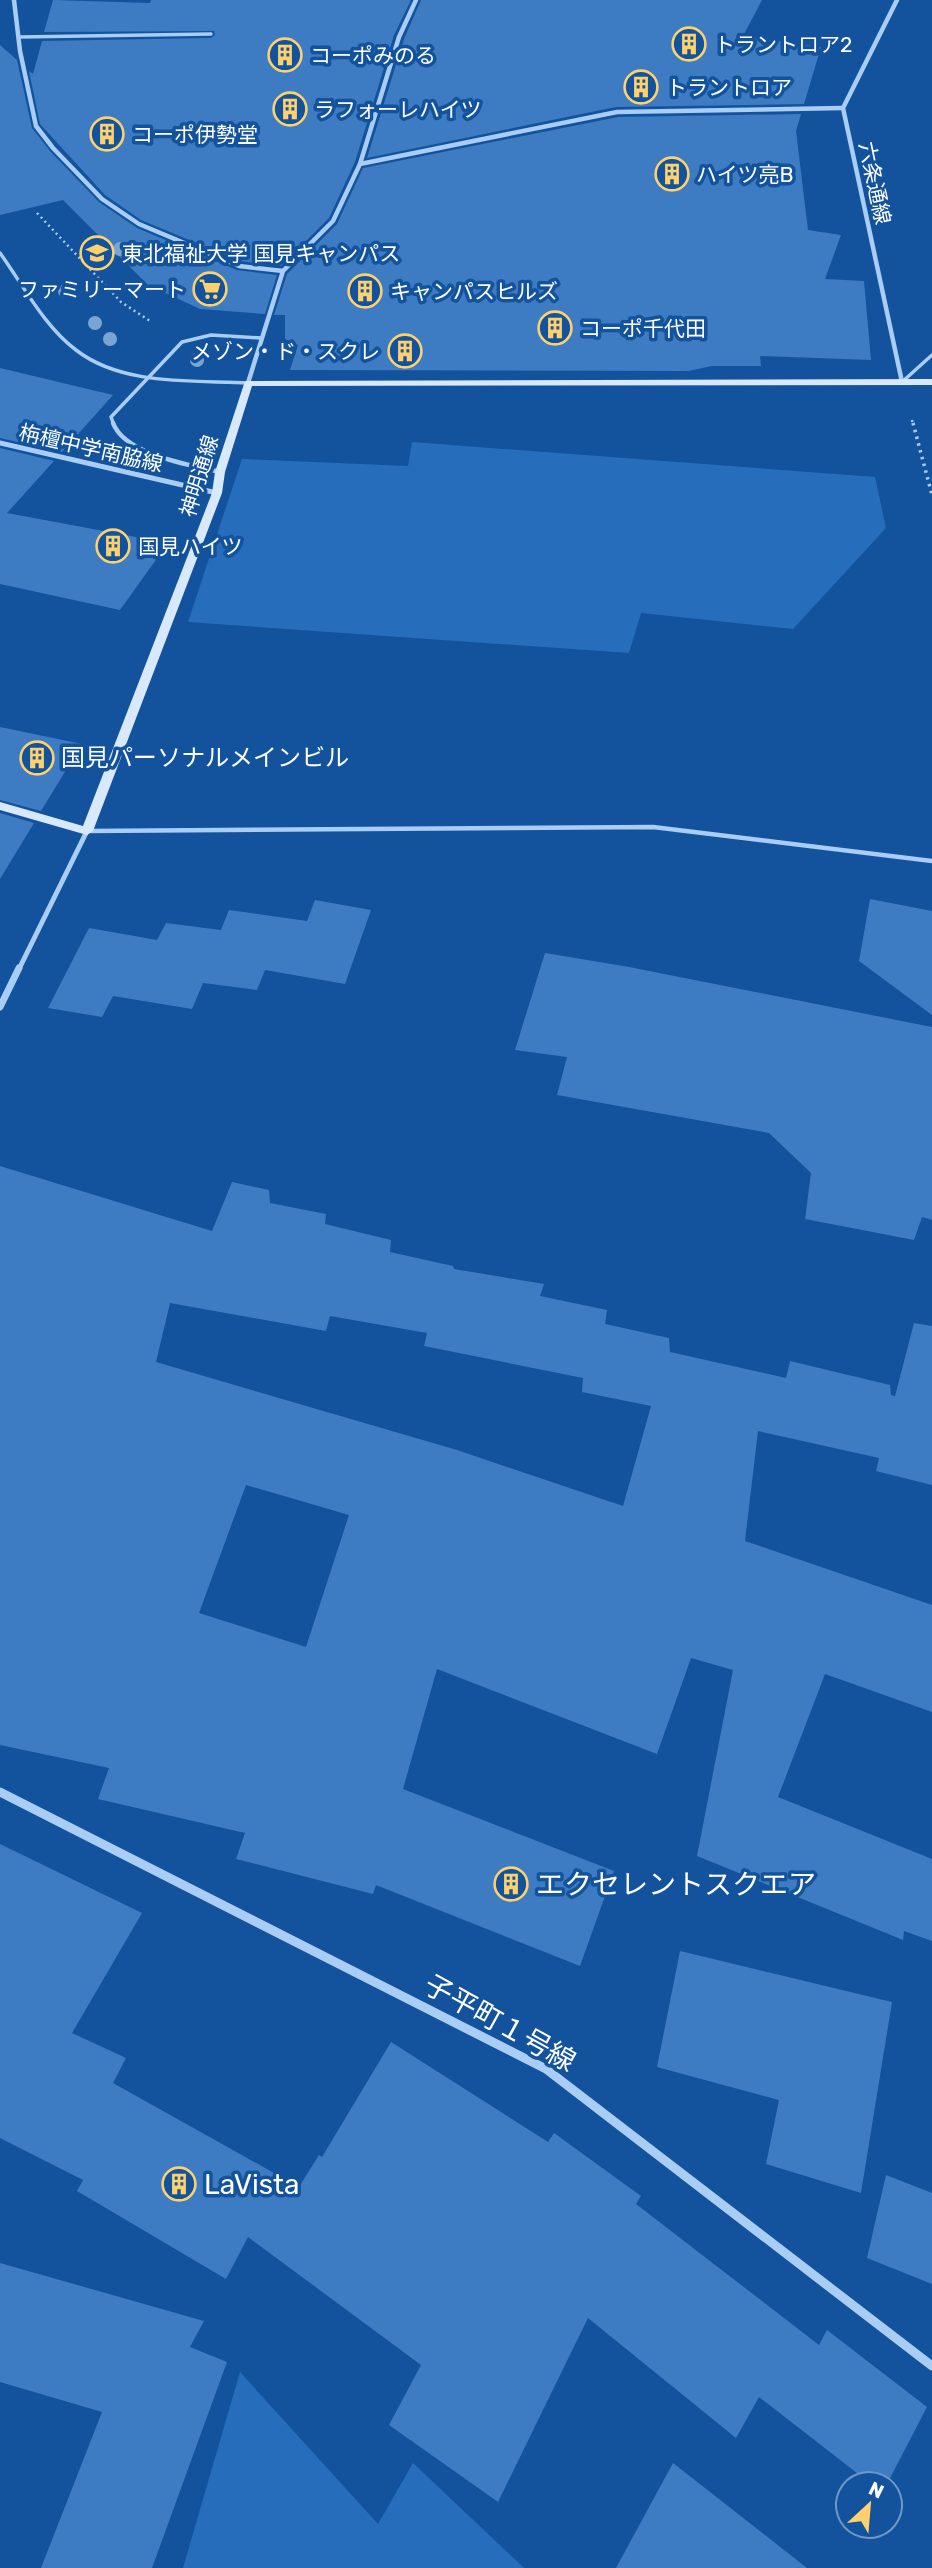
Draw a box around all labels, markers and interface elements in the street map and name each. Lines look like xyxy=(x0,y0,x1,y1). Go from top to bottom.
building icon: トラントロア2 xyxy=(670,25,708,63)
place label: トラントロア2 xyxy=(714,32,852,57)
building icon: コーポみのる xyxy=(266,36,304,74)
place label: コーポみのる xyxy=(310,43,436,68)
building icon: トラントロア xyxy=(622,68,660,106)
place label: トラントロア xyxy=(666,75,792,100)
building icon: ラフォーレハイツ xyxy=(271,90,309,128)
place label: ラフォーレハイツ xyxy=(314,97,482,122)
building icon: コーポ伊勢堂 xyxy=(88,115,126,153)
place label: コーポ伊勢堂 xyxy=(132,122,258,147)
street label: 六条通線 xyxy=(854,139,896,227)
building icon: ハイツ亮B xyxy=(653,155,691,193)
place label: ハイツ亮B xyxy=(696,162,794,187)
school or university icon: 東北福祉大学 国見キャンパス xyxy=(78,234,116,272)
place label: 東北福祉大学 国見キャンパス xyxy=(122,241,400,266)
supermarket icon: ファミリーマート xyxy=(191,270,229,308)
building icon: キャンパスヒルズ xyxy=(346,272,384,310)
place label: ファミリーマート xyxy=(18,277,186,302)
place label: キャンパスヒルズ xyxy=(390,279,558,304)
building icon: コーポ千代田 xyxy=(536,309,574,347)
place label: コーポ千代田 xyxy=(580,316,706,341)
building icon: メゾン・ド・スクレ xyxy=(386,332,424,370)
place label: メゾン・ド・スクレ xyxy=(191,339,380,364)
street label: 栴檀中学南脇線 xyxy=(17,419,165,477)
street label: 神明通線 xyxy=(175,432,223,520)
building icon: 国見ハイツ xyxy=(94,527,132,565)
place label: 国見ハイツ xyxy=(138,534,243,559)
building icon: 国見パーソナルメインビル xyxy=(18,739,56,777)
place label: 国見パーソナルメインビル xyxy=(61,744,349,772)
building icon: エクセレントスクエア xyxy=(492,1865,530,1903)
place label: エクセレントスクエア xyxy=(536,1868,816,1901)
street label: 子平町１号線 xyxy=(419,1968,581,2078)
building icon: LaVista xyxy=(160,2165,198,2203)
place label: LaVista xyxy=(204,2168,300,2201)
north arrow xyxy=(834,2470,904,2540)
text: N xyxy=(865,2477,887,2504)

